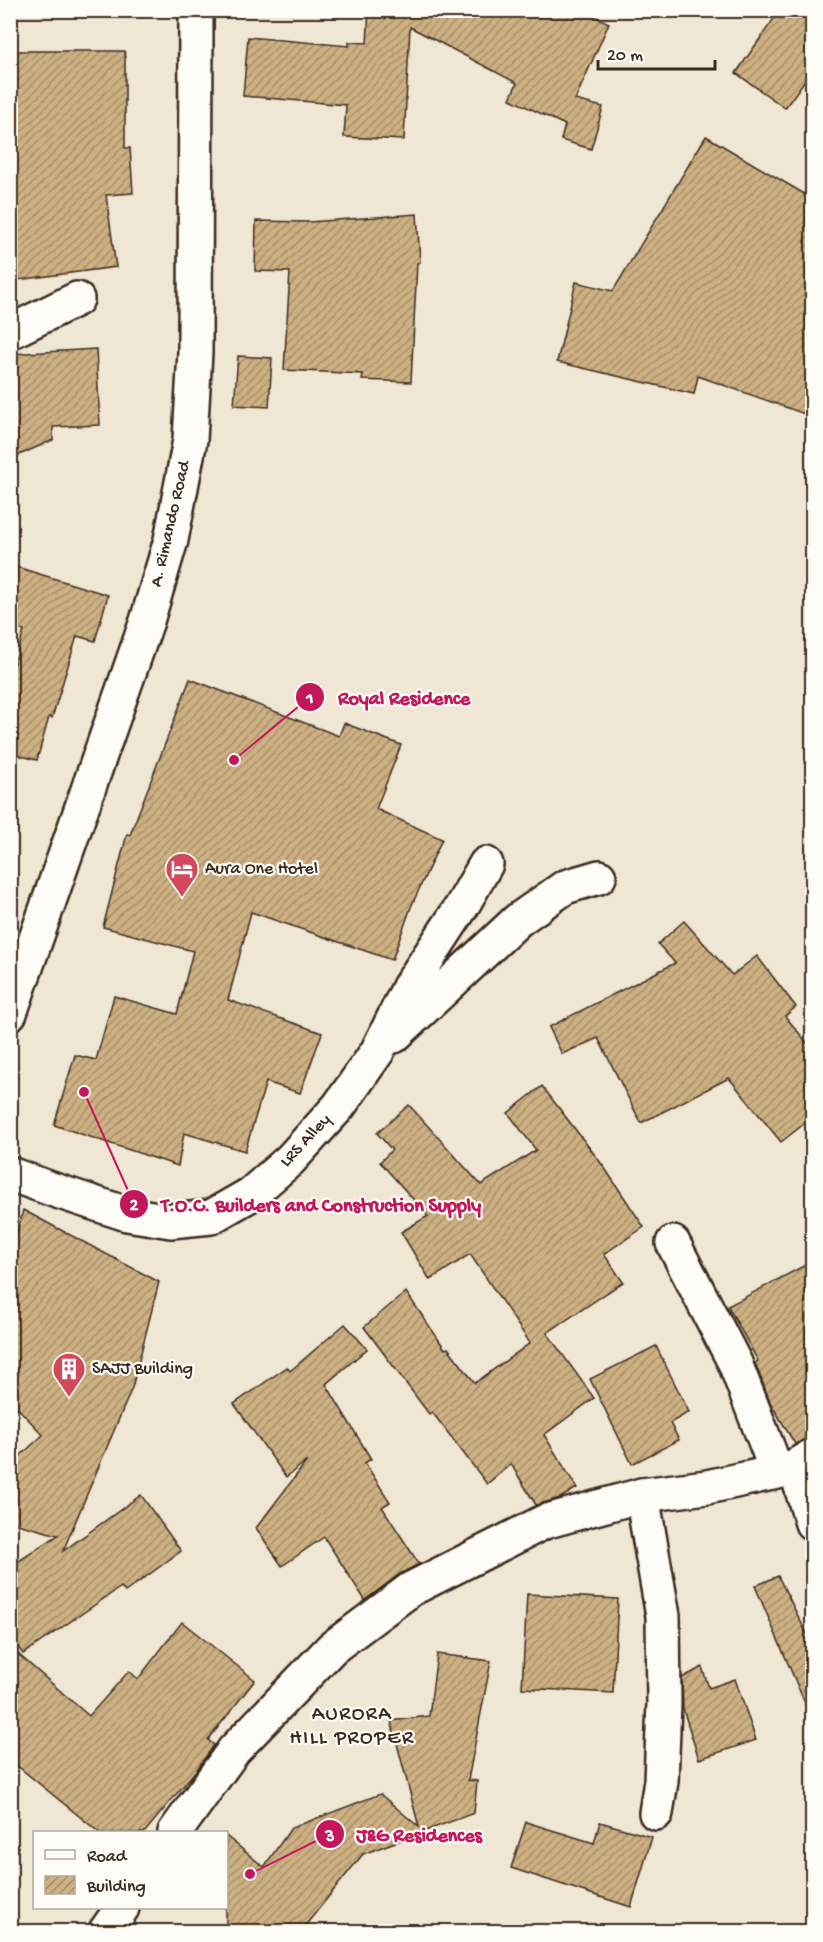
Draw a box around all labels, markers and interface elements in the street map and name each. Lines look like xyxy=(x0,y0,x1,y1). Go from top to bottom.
scale bar xyxy=(598,33,715,71)
text: 20 m xyxy=(607,46,643,67)
street label: A. Rimando Road xyxy=(146,458,196,589)
callout: Royal Residence xyxy=(295,678,482,716)
text: 1 xyxy=(305,689,314,710)
text: Royal Residence xyxy=(337,689,471,712)
hotel icon: Aura One Hotel xyxy=(164,851,200,898)
place label: Aura One Hotel xyxy=(205,859,318,880)
street label: LRS Alley xyxy=(276,1110,336,1172)
callout: T.O.C. Builders and Construction Supply xyxy=(119,1185,493,1223)
text: 2 xyxy=(130,1196,139,1217)
text: T.O.C. Builders and Construction Supply xyxy=(159,1196,481,1219)
building icon: SAJJ Building xyxy=(51,1351,87,1398)
place label: SAJJ Building xyxy=(92,1359,193,1380)
district label: AURORA HILL PROPER xyxy=(290,1703,414,1752)
callout: J&G Residences xyxy=(315,1815,494,1853)
text: J&G Residences xyxy=(355,1826,483,1849)
text: 3 xyxy=(324,1827,335,1848)
legend xyxy=(33,1831,228,1909)
text: Road xyxy=(87,1847,128,1868)
text: Building xyxy=(86,1877,146,1898)

